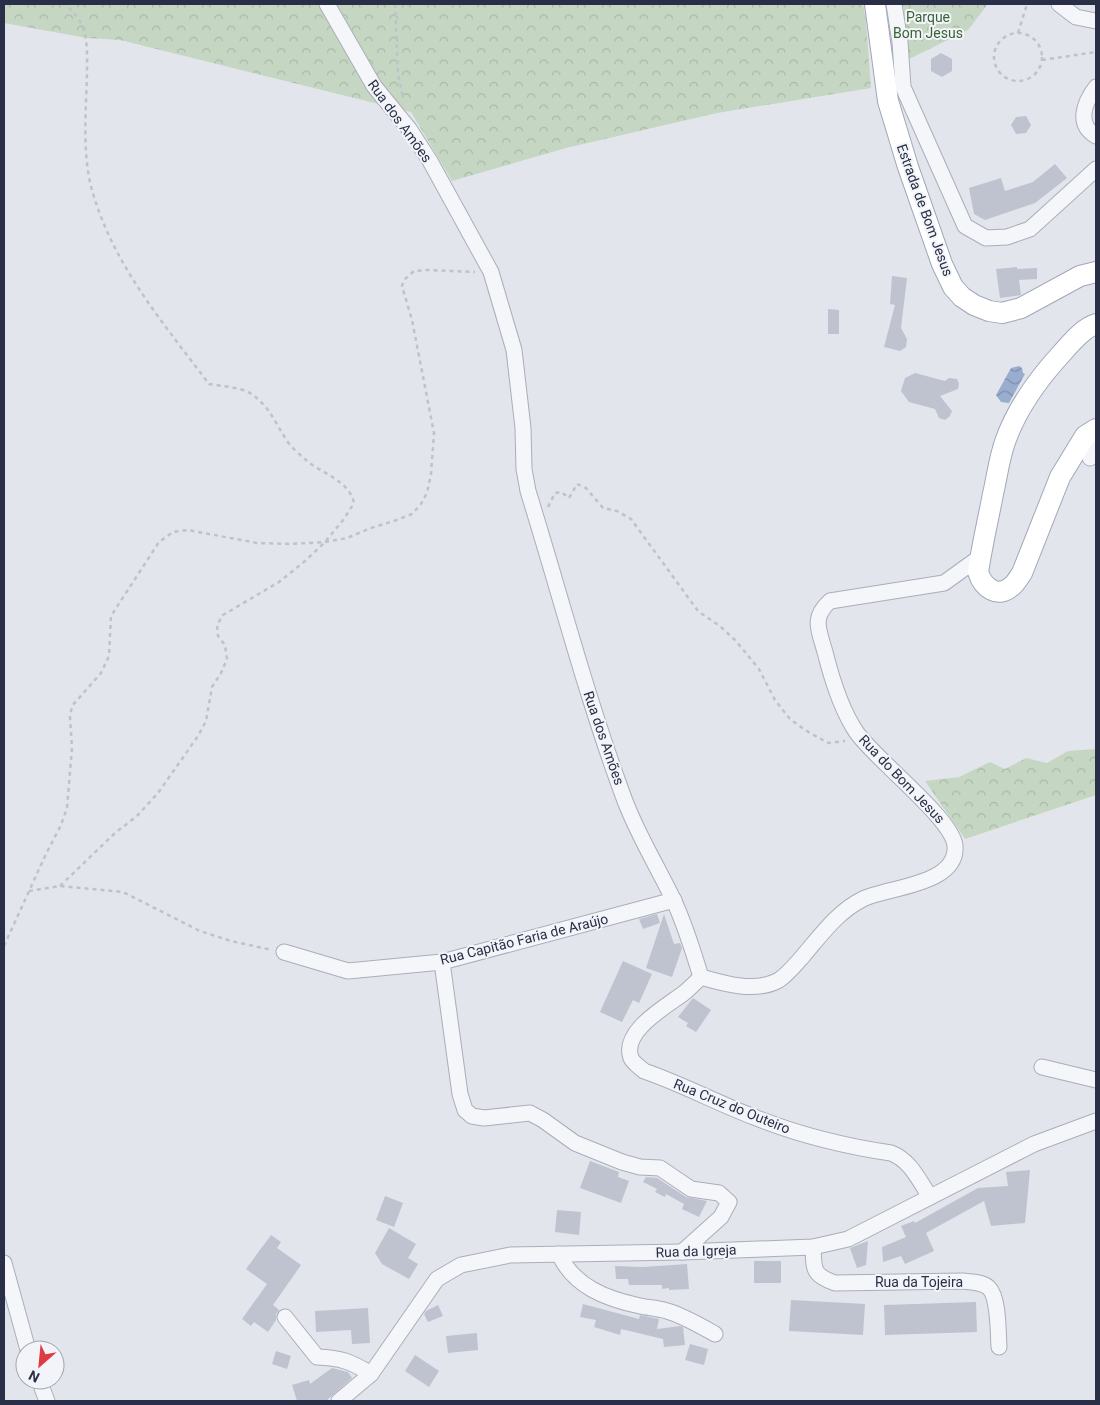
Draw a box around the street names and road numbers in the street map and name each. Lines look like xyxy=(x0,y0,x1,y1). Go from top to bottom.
street label: Rua dos Amões xyxy=(365,77,435,165)
street label: Estrada de Bom Jesus xyxy=(894,142,956,278)
street label: Rua dos Amões xyxy=(580,689,628,787)
street label: Rua do Bom Jesus xyxy=(856,732,948,826)
street label: Rua Capitão Faria de Araújo xyxy=(438,910,610,968)
street label: Rua Cruz do Outeiro xyxy=(671,1075,793,1137)
street label: Rua da Igreja xyxy=(655,1242,737,1260)
street label: Rua da Tojeira xyxy=(875,1274,963,1290)

